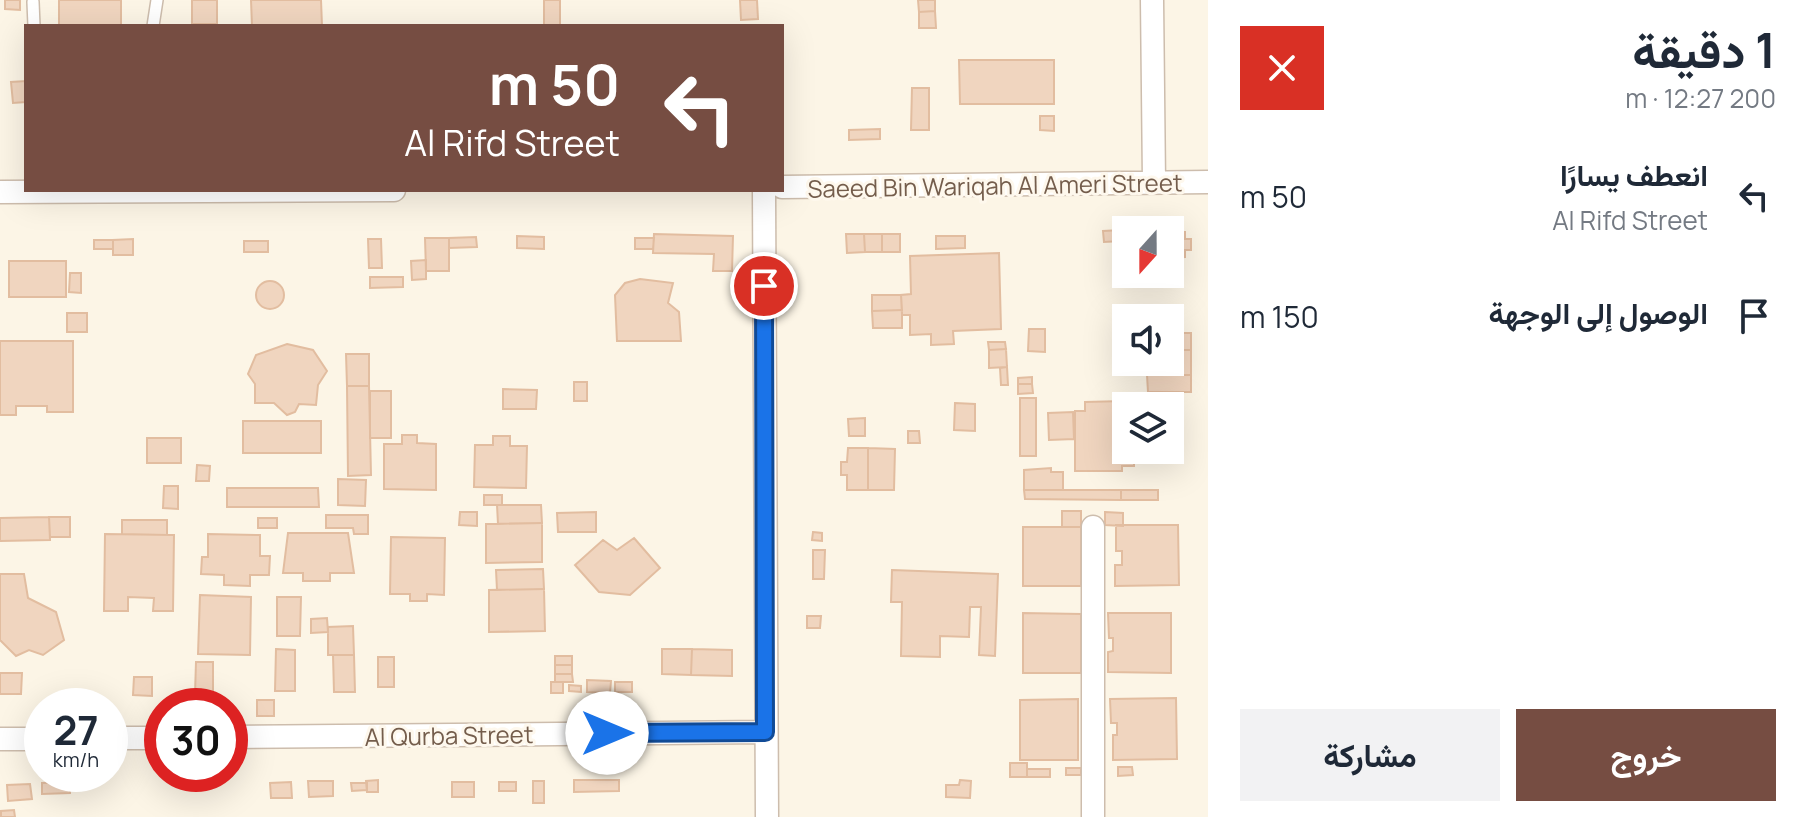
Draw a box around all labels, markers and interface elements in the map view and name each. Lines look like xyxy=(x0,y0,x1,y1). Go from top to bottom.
text: 1 دقيقة xyxy=(1632,17,1776,82)
button: close xyxy=(1240,26,1324,110)
text: 50 m xyxy=(489,45,620,122)
icon: left xyxy=(648,56,752,160)
text: 200 m · 12:27 xyxy=(1625,80,1776,116)
text: Al Rifd Street xyxy=(404,118,620,167)
text: انعطف يسارًا xyxy=(1560,154,1708,195)
street label: Saeed Bin Wariqah Al Ameri Street xyxy=(807,165,1183,205)
icon: left xyxy=(1732,174,1776,218)
text: 50 m xyxy=(1240,176,1307,217)
text: Al Rifd Street xyxy=(1552,202,1708,238)
north arrow xyxy=(1112,216,1184,288)
map controls xyxy=(1112,216,1184,464)
pin xyxy=(730,252,798,320)
icon: arrive xyxy=(742,264,786,308)
text: الوصول إلى الوجهة xyxy=(1489,292,1708,333)
icon: arrive xyxy=(1732,294,1776,338)
text: 150 m xyxy=(1240,296,1319,337)
button: sound xyxy=(1112,304,1184,376)
button: layers xyxy=(1112,392,1184,464)
speed limit sign: 30 xyxy=(144,688,248,792)
position arrow xyxy=(565,691,649,775)
text: 27 xyxy=(53,702,99,757)
button: مشاركة xyxy=(1240,709,1500,801)
button: خروج xyxy=(1516,709,1776,801)
street label: Al Qurba Street xyxy=(364,717,534,753)
text: km/h xyxy=(53,746,99,773)

